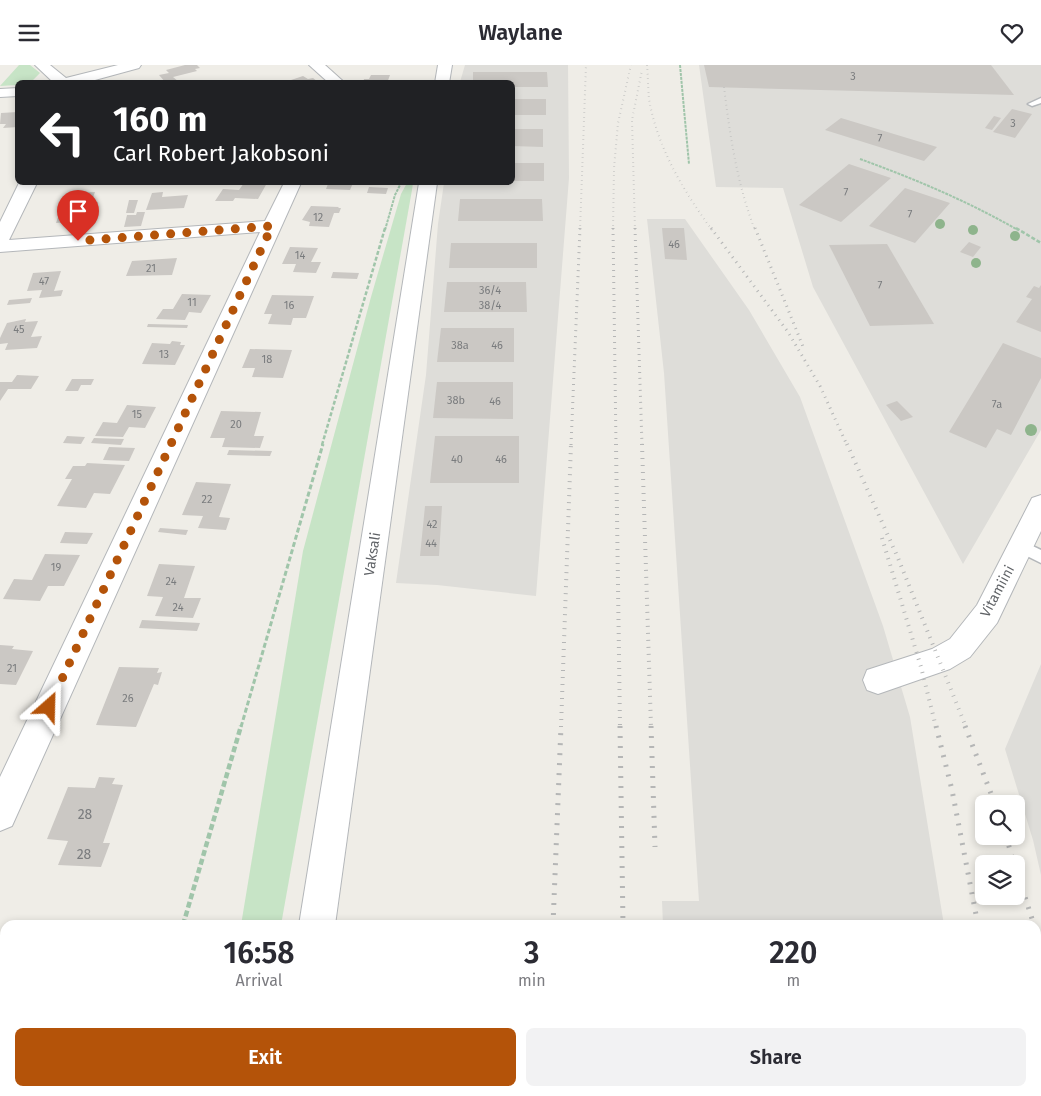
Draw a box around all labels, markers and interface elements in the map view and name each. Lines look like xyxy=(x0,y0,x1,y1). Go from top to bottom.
icon: menu xyxy=(15,19,43,47)
text: Waylane xyxy=(478,19,563,46)
icon: heart xyxy=(998,19,1026,47)
house number: 3 xyxy=(850,70,856,83)
text: 160 m xyxy=(113,98,207,140)
icon: left xyxy=(30,100,95,165)
house number: 3 xyxy=(1010,117,1016,130)
house number: 7 xyxy=(878,132,883,145)
text: Carl Robert Jakobsoni xyxy=(113,140,329,167)
house number: 7 xyxy=(844,186,849,199)
pin xyxy=(57,190,99,241)
icon: arrive xyxy=(64,197,92,225)
house number: 7 xyxy=(908,208,913,221)
house number: 12 xyxy=(313,211,323,224)
house number: 46 xyxy=(668,238,680,251)
house number: 14 xyxy=(295,249,305,262)
house number: 21 xyxy=(146,262,156,275)
house number: 47 xyxy=(39,275,49,288)
house number: 7 xyxy=(878,279,883,292)
house number: 36/4 xyxy=(479,284,501,297)
house number: 11 xyxy=(187,296,197,309)
house number: 16 xyxy=(284,299,294,312)
house number: 38/4 xyxy=(479,299,501,312)
house number: 45 xyxy=(13,323,25,336)
house number: 38a xyxy=(451,339,469,352)
house number: 46 xyxy=(491,339,503,352)
house number: 13 xyxy=(159,348,169,361)
house number: 18 xyxy=(262,353,272,366)
house number: 38b xyxy=(447,394,465,407)
house number: 46 xyxy=(489,395,501,408)
house number: 7a xyxy=(992,398,1002,411)
house number: 15 xyxy=(132,408,143,421)
house number: 20 xyxy=(230,418,242,431)
house number: 40 xyxy=(451,453,463,466)
house number: 46 xyxy=(495,453,507,466)
house number: 22 xyxy=(202,493,212,506)
house number: 42 xyxy=(426,518,438,531)
street label: Vaksali xyxy=(361,531,384,577)
house number: 44 xyxy=(425,537,437,550)
house number: 19 xyxy=(51,561,61,574)
street label: Vitamiini xyxy=(977,562,1018,620)
house number: 24 xyxy=(166,575,177,588)
house number: 24 xyxy=(173,601,184,614)
house number: 21 xyxy=(7,662,17,675)
position arrow xyxy=(22,680,74,732)
house number: 26 xyxy=(122,692,134,705)
map controls xyxy=(975,795,1025,905)
button: search xyxy=(975,795,1025,845)
house number: 28 xyxy=(78,806,93,823)
house number: 28 xyxy=(77,846,92,863)
button: layers xyxy=(975,855,1025,905)
text: 16:58 xyxy=(224,935,294,971)
text: 3 xyxy=(524,935,540,971)
text: 220 xyxy=(769,935,817,971)
text: Arrival xyxy=(236,971,282,990)
text: min xyxy=(518,971,546,990)
text: m xyxy=(786,971,800,990)
button: Exit xyxy=(15,1028,516,1086)
button: Share xyxy=(526,1028,1026,1086)

